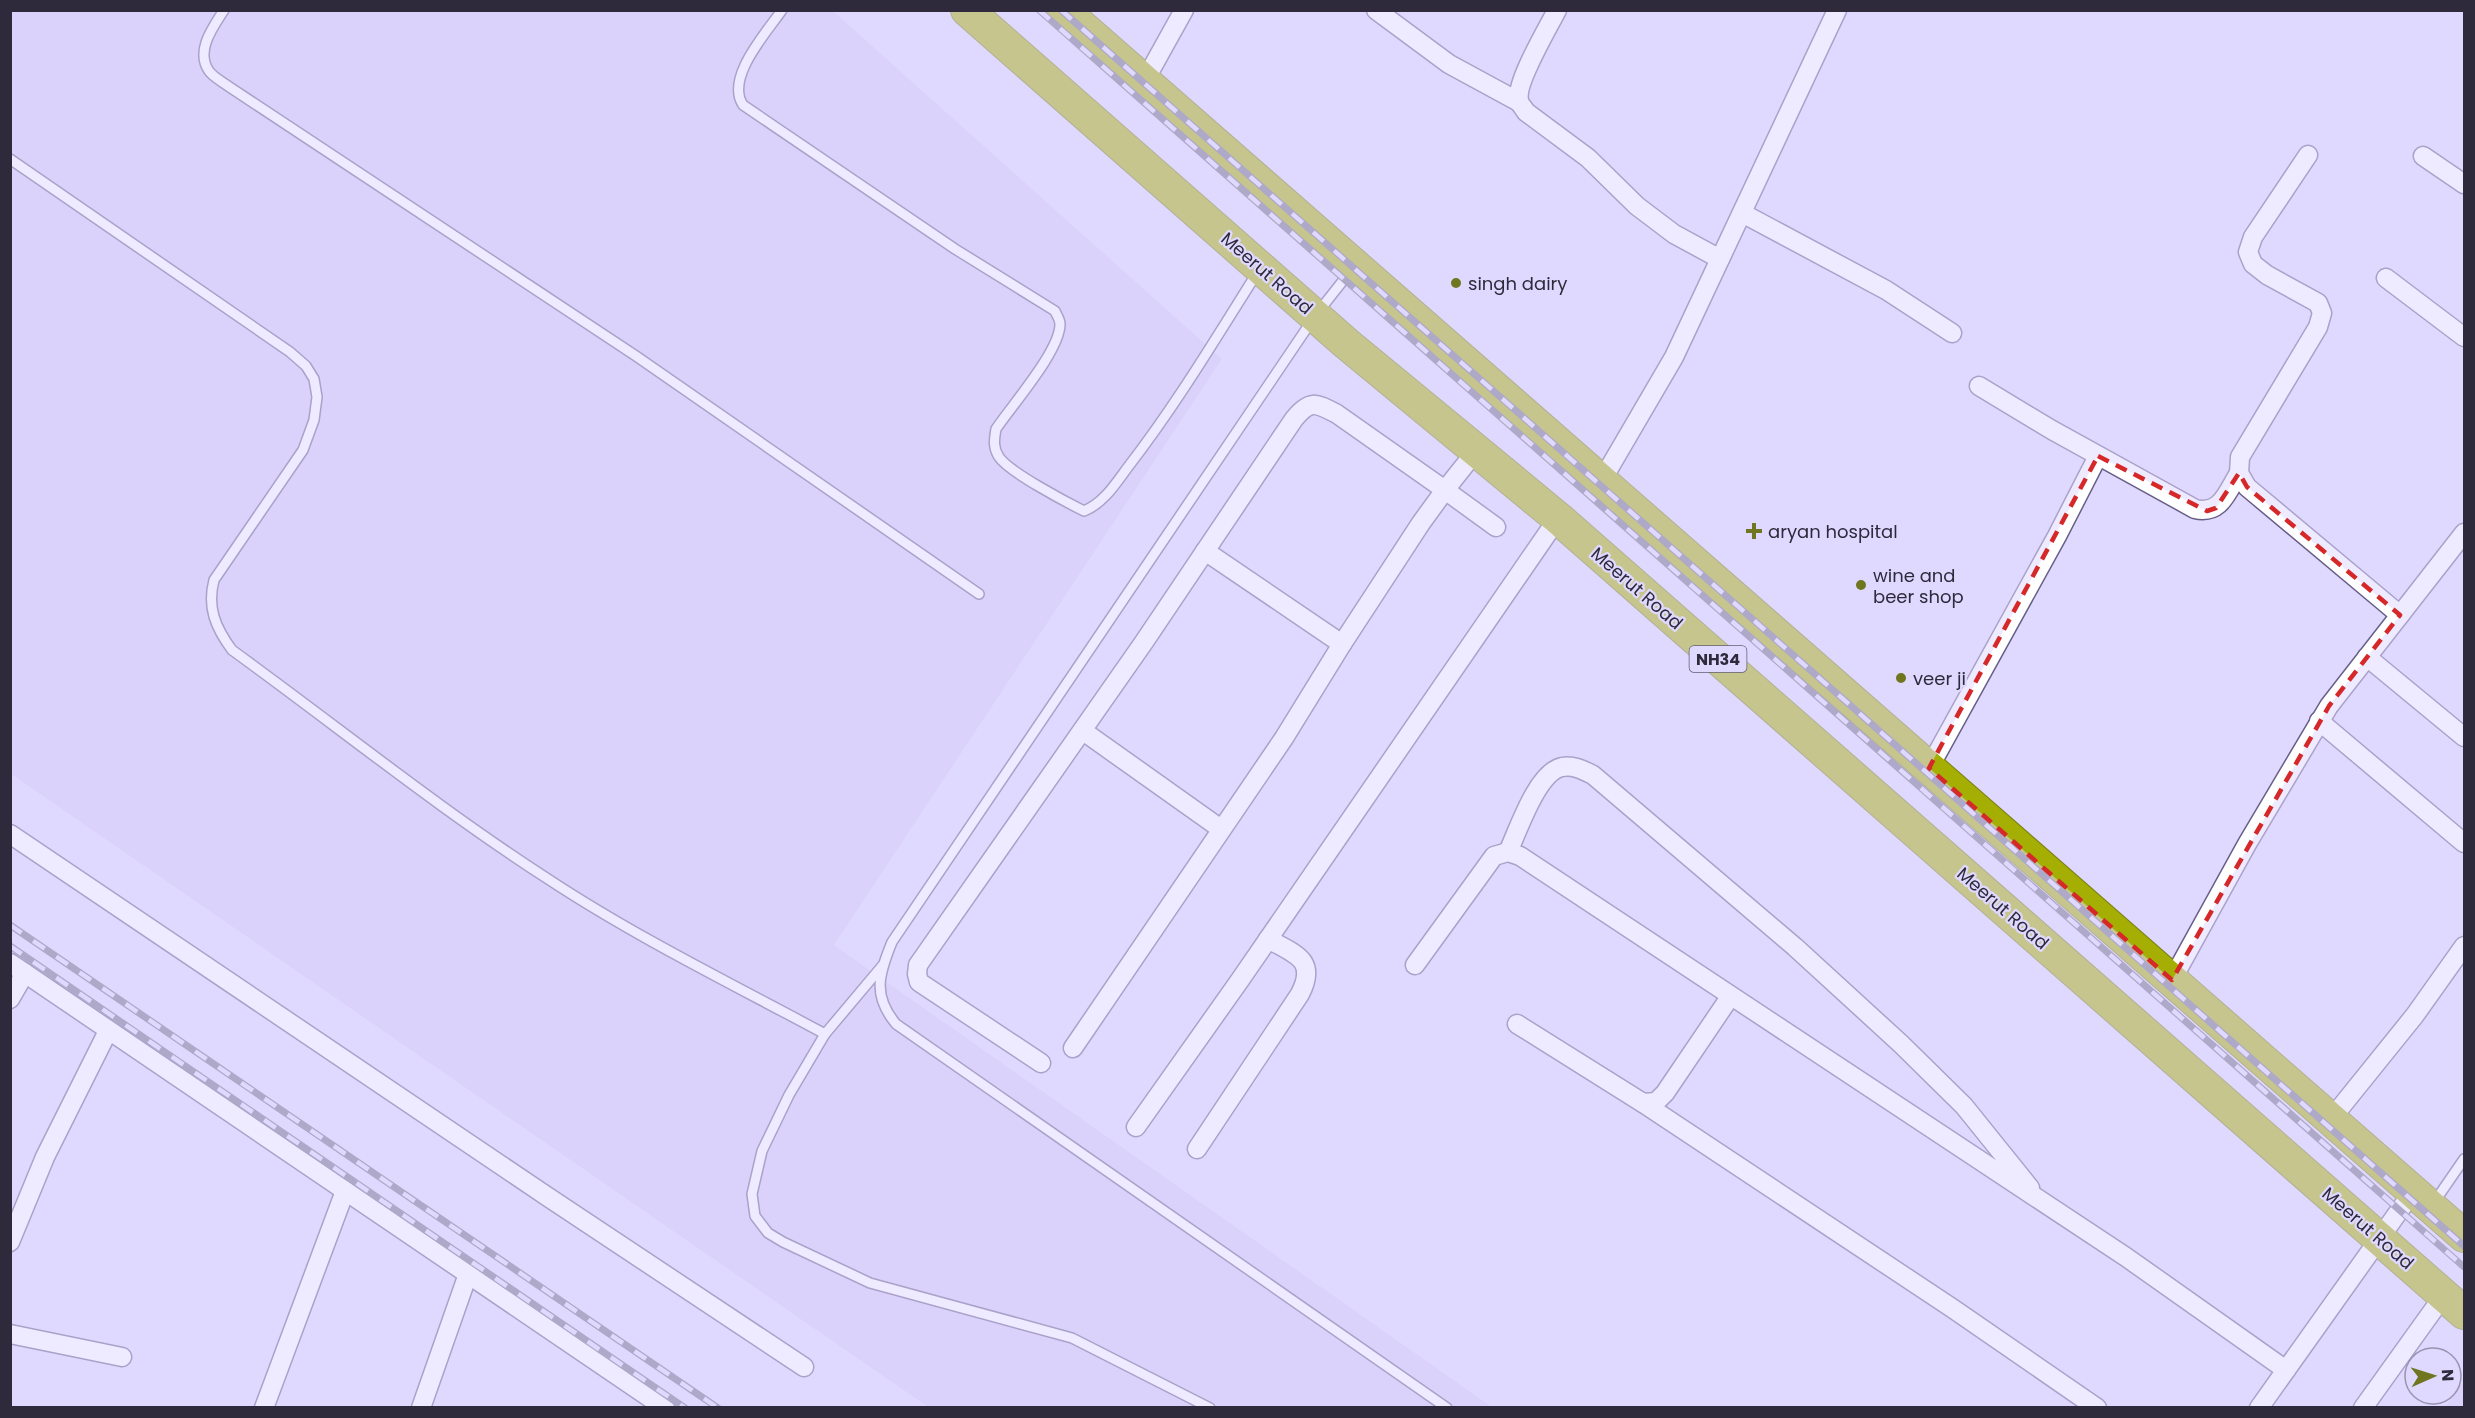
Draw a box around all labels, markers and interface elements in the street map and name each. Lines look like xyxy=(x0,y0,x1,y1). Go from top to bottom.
street label: Meerut Road xyxy=(1216,226,1318,320)
place label: singh dairy xyxy=(1468,271,1567,296)
marker: singh dairy xyxy=(1449,276,1463,290)
place label: aryan hospital xyxy=(1768,519,1898,544)
marker: aryan hospital xyxy=(1745,522,1763,540)
street label: Meerut Road xyxy=(1586,541,1688,635)
place label: wine and beer shop xyxy=(1873,563,1964,609)
marker: wine and beer shop xyxy=(1854,578,1868,592)
road number: NH34 xyxy=(1690,646,1746,672)
place label: veer ji xyxy=(1913,666,1966,691)
marker: veer ji xyxy=(1894,671,1908,685)
street label: Meerut Road xyxy=(1952,861,2054,955)
street label: Meerut Road xyxy=(2317,1181,2419,1275)
north arrow xyxy=(2403,1346,2463,1406)
text: N xyxy=(2436,1369,2459,1382)

